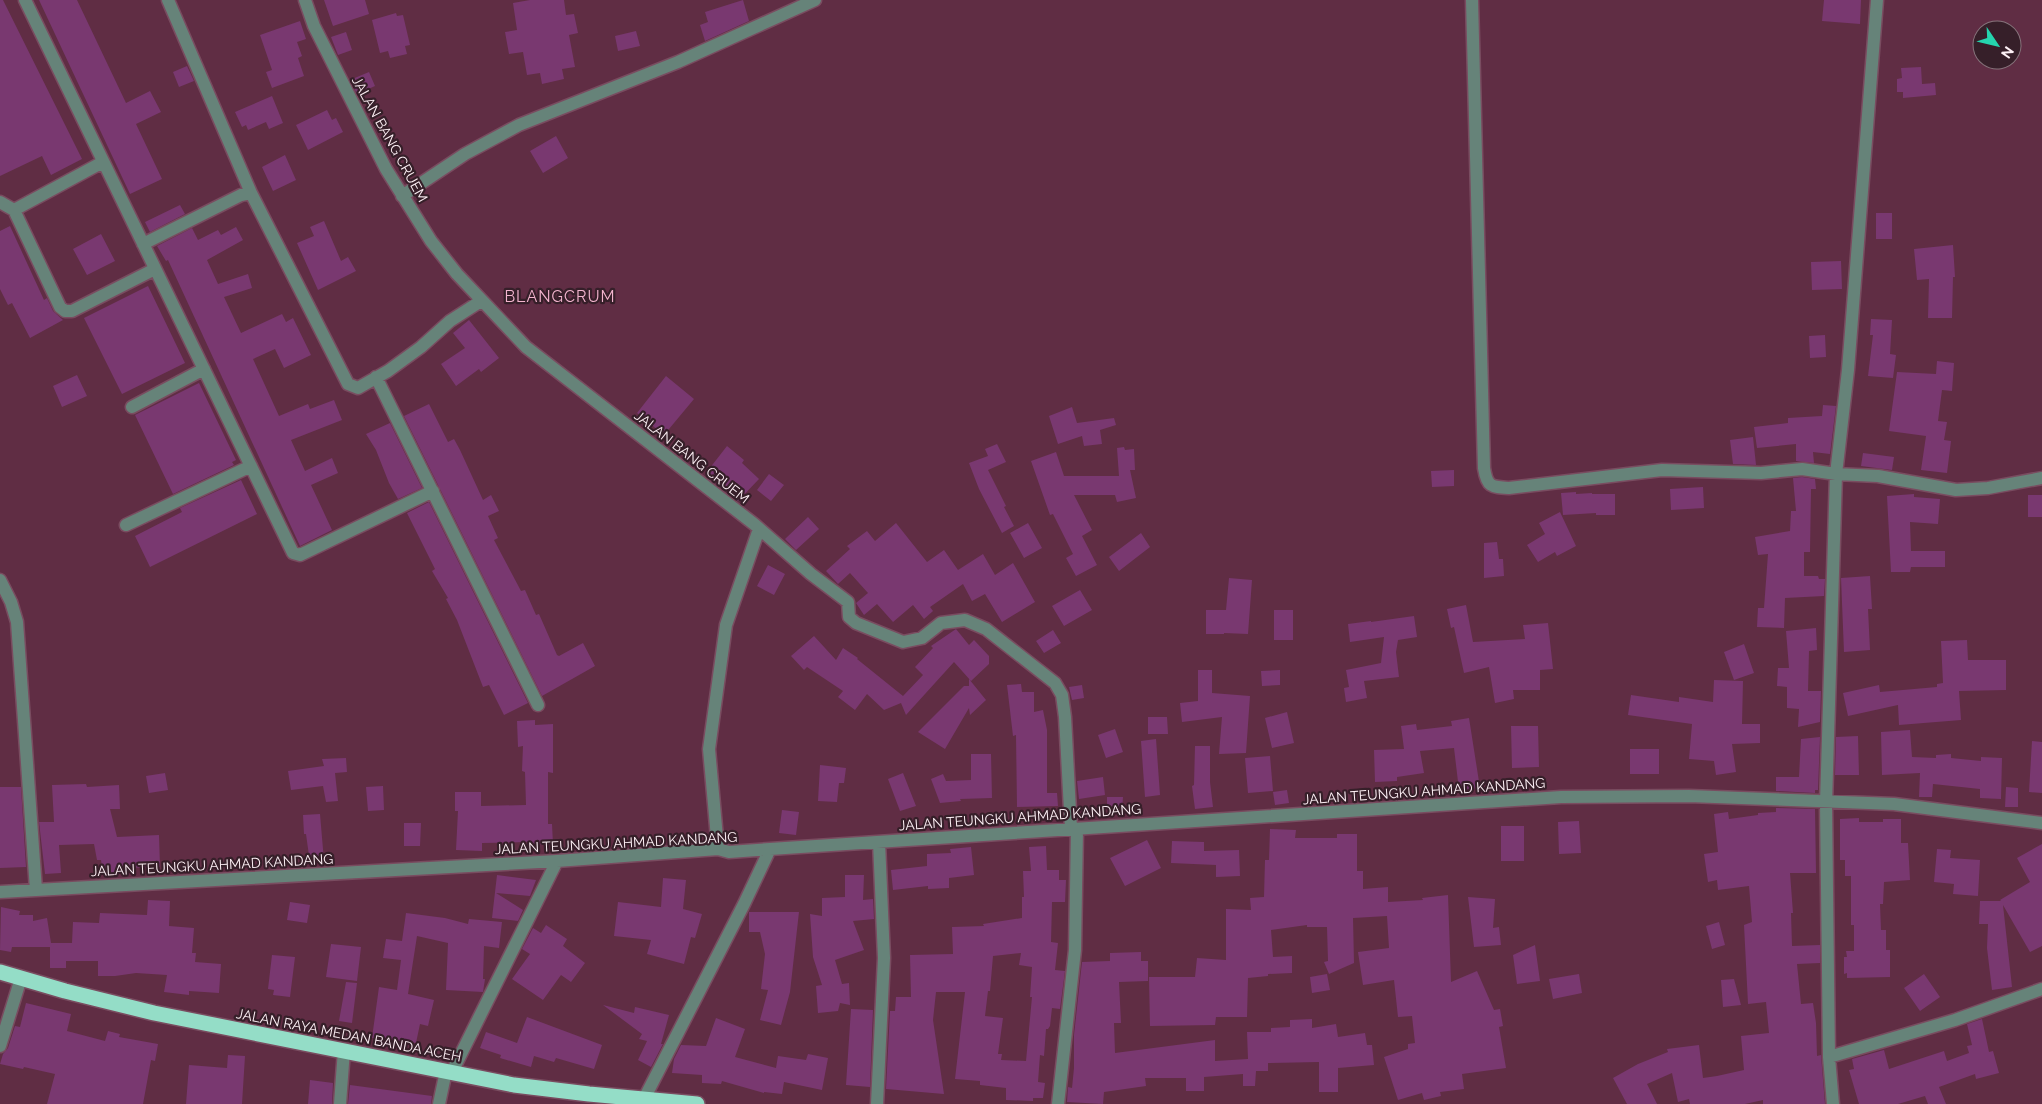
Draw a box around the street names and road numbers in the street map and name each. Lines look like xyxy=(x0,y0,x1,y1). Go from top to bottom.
street label: JALAN BANG CRUEM xyxy=(349,73,431,205)
street label: JALAN BANG CRUEM xyxy=(631,407,753,507)
street label: JALAN TEUNGKU AHMAD KANDANG xyxy=(1302,775,1546,807)
street label: JALAN TEUNGKU AHMAD KANDANG xyxy=(898,801,1142,833)
street label: JALAN TEUNGKU AHMAD KANDANG xyxy=(494,829,738,857)
street label: JALAN TEUNGKU AHMAD KANDANG xyxy=(90,851,334,879)
street label: JALAN RAYA MEDAN BANDA ACEH xyxy=(235,1005,463,1065)

